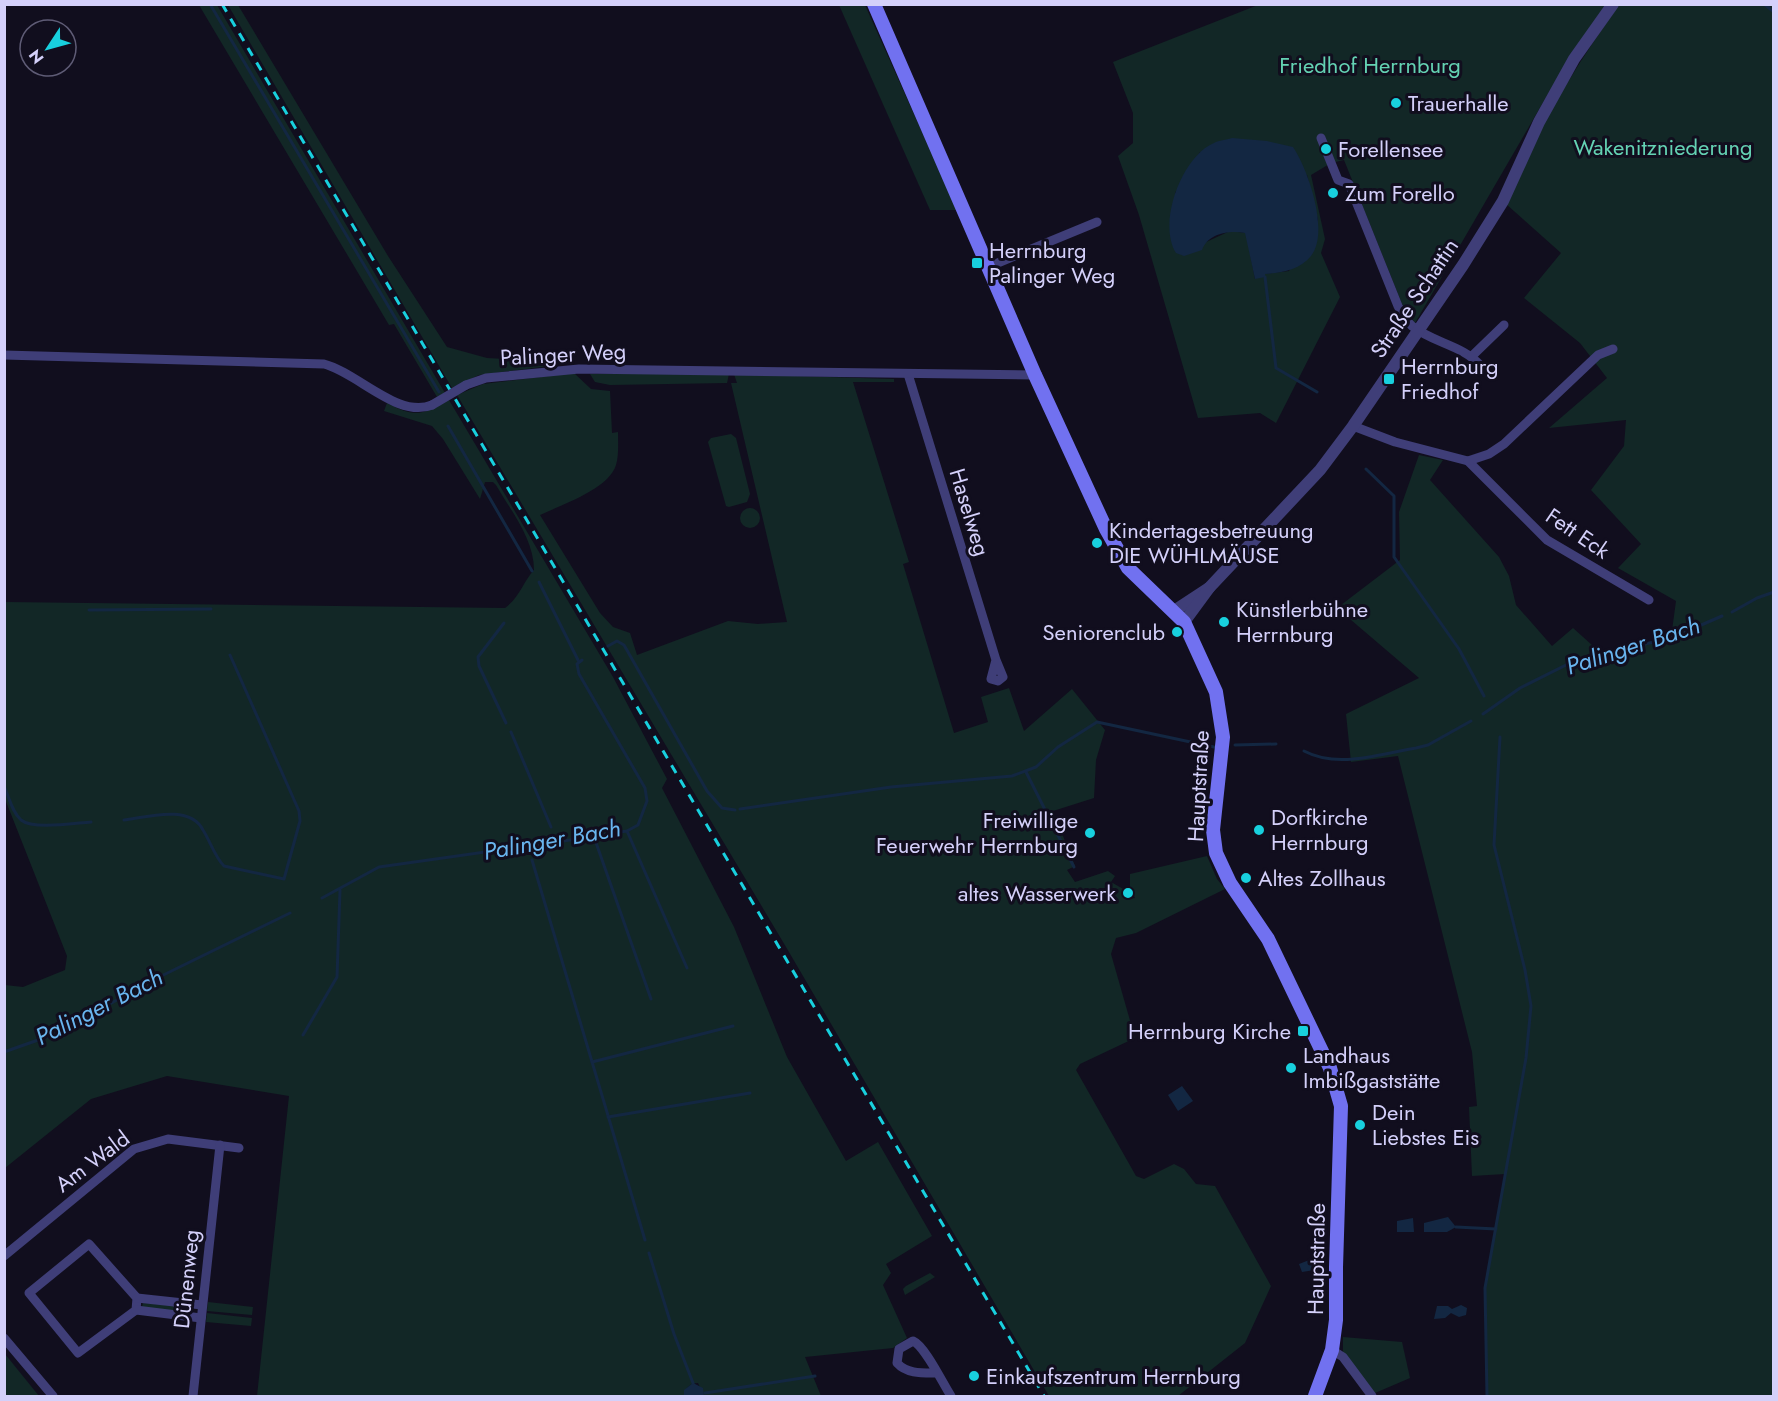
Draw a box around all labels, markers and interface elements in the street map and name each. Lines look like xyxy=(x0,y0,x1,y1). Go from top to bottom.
north arrow xyxy=(18,18,78,78)
text: N xyxy=(23,45,49,68)
park label: Friedhof Herrnburg xyxy=(1279,49,1461,81)
place label: Trauerhalle xyxy=(1408,87,1509,119)
marker: Trauerhalle xyxy=(1389,96,1403,110)
park label: Wakenitzniederung xyxy=(1573,131,1753,163)
place label: Forellensee xyxy=(1338,133,1443,165)
marker: Forellensee xyxy=(1319,142,1333,156)
place label: Zum Forello xyxy=(1345,177,1455,209)
marker: Zum Forello xyxy=(1326,186,1340,200)
street label: Straße Schattin xyxy=(1362,232,1466,364)
place label: Herrnburg Palinger Weg xyxy=(989,234,1115,291)
marker: Herrnburg Palinger Weg xyxy=(970,256,984,270)
street label: Palinger Weg xyxy=(499,335,627,373)
place label: Herrnburg Friedhof xyxy=(1401,350,1499,407)
marker: Herrnburg Friedhof xyxy=(1382,372,1396,386)
street label: Haselweg xyxy=(942,464,998,560)
street label: Fett Eck xyxy=(1540,500,1617,566)
place label: Kindertagesbetreuung DIE WÜHLMÄUSE xyxy=(1109,514,1314,571)
marker: Kindertagesbetreuung DIE WÜHLMÄUSE xyxy=(1090,536,1104,550)
place label: Künstlerbühne Herrnburg xyxy=(1236,593,1368,650)
water label: Palinger Bach xyxy=(1561,607,1704,684)
marker: Künstlerbühne Herrnburg xyxy=(1217,615,1231,629)
place label: Seniorenclub xyxy=(1043,616,1165,648)
marker: Seniorenclub xyxy=(1170,625,1184,639)
street label: Hauptstraße xyxy=(1179,729,1217,843)
place label: Dorfkirche Herrnburg xyxy=(1271,801,1369,858)
place label: Freiwillige Feuerwehr Herrnburg xyxy=(876,804,1078,861)
water label: Palinger Bach xyxy=(480,810,623,869)
marker: Dorfkirche Herrnburg xyxy=(1252,823,1266,837)
marker: Freiwillige Feuerwehr Herrnburg xyxy=(1083,826,1097,840)
place label: Altes Zollhaus xyxy=(1258,862,1386,894)
marker: Altes Zollhaus xyxy=(1239,871,1253,885)
place label: altes Wasserwerk xyxy=(958,877,1116,909)
marker: altes Wasserwerk xyxy=(1121,886,1135,900)
water label: Palinger Bach xyxy=(29,959,169,1054)
place label: Herrnburg Kirche xyxy=(1128,1015,1291,1047)
marker: Herrnburg Kirche xyxy=(1296,1024,1310,1038)
place label: Landhaus Imbißgaststätte xyxy=(1303,1039,1440,1096)
marker: Landhaus Imbißgaststätte xyxy=(1284,1061,1298,1075)
place label: Dein Liebstes Eis xyxy=(1372,1096,1479,1153)
marker: Dein Liebstes Eis xyxy=(1353,1118,1367,1132)
street label: Am Wald xyxy=(48,1122,136,1200)
street label: Hauptstraße xyxy=(1299,1203,1333,1315)
street label: Dünenweg xyxy=(165,1228,207,1330)
place label: Einkaufszentrum Herrnburg xyxy=(986,1360,1241,1392)
marker: Einkaufszentrum Herrnburg xyxy=(967,1369,981,1383)

